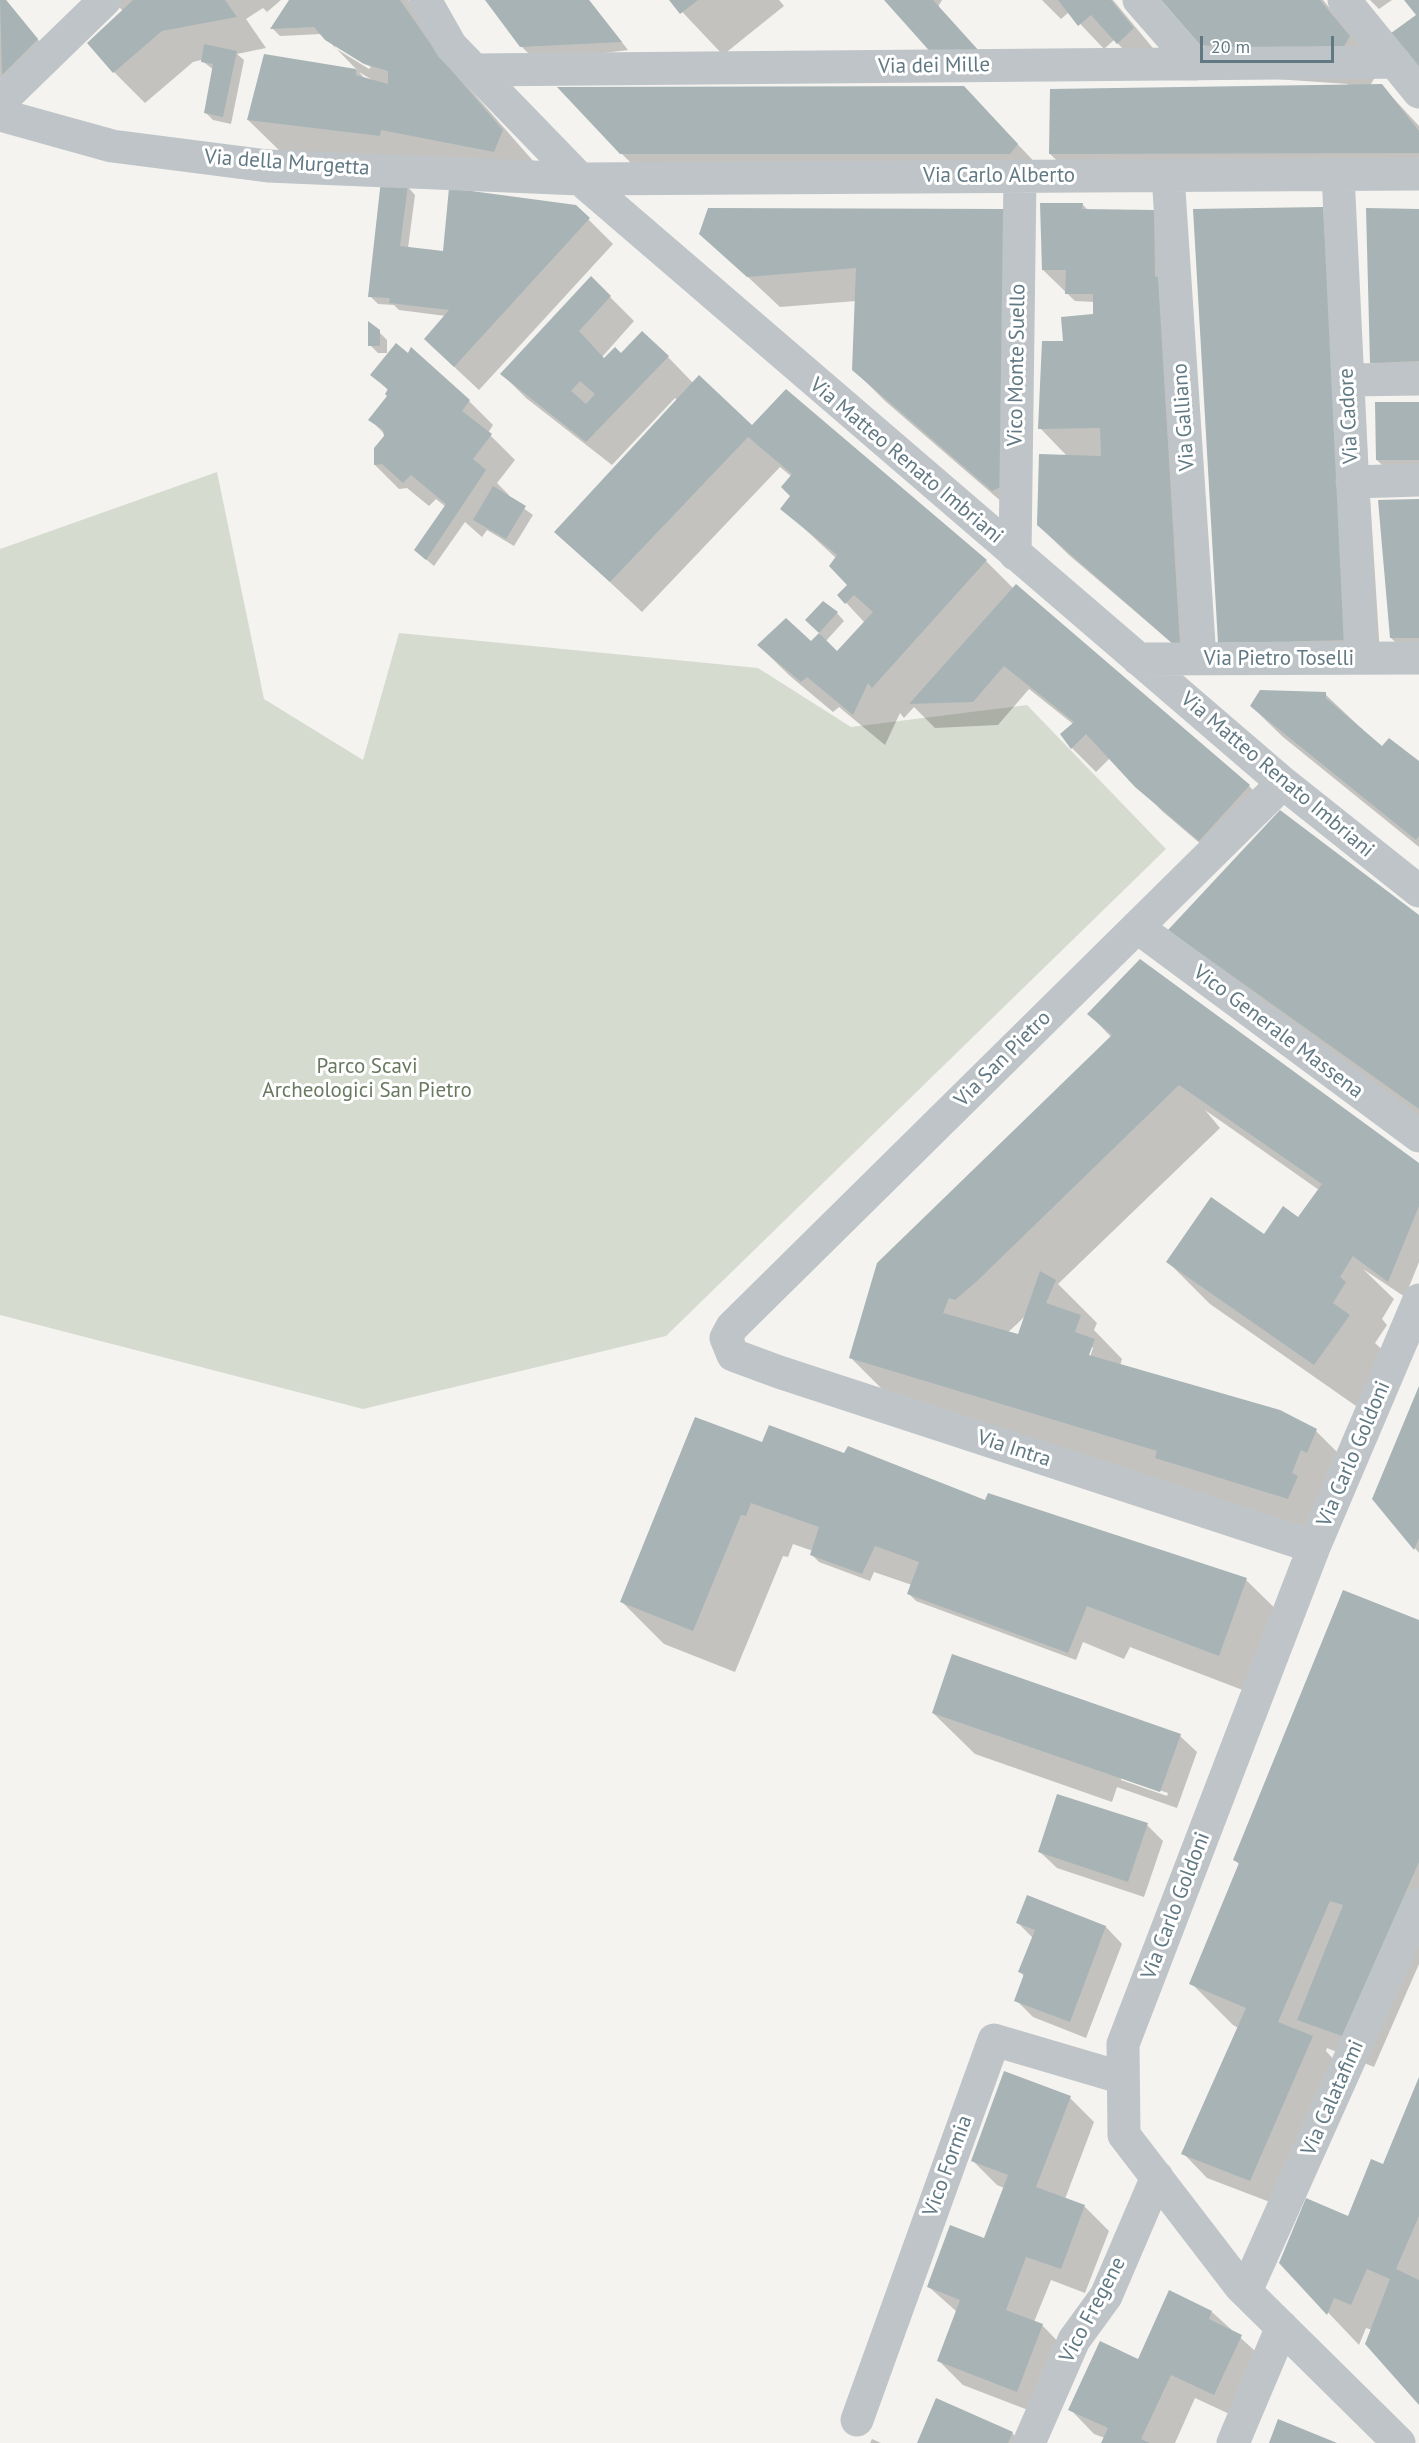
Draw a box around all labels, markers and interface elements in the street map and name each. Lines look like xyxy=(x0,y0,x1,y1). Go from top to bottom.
scale bar xyxy=(1203,24,1336,62)
text: 20 m xyxy=(1211,35,1250,58)
street label: Via dei Mille xyxy=(878,52,990,80)
street label: Via della Murgetta xyxy=(204,145,370,181)
street label: Via Carlo Alberto xyxy=(923,163,1075,189)
street label: Vico Monte Suello xyxy=(1003,284,1031,446)
street label: Via Galliano xyxy=(1168,362,1200,472)
street label: Via Cadore xyxy=(1334,367,1364,465)
street label: Via Matteo Renato Imbriani xyxy=(804,373,1008,549)
street label: Via Pietro Toselli xyxy=(1204,646,1354,672)
street label: Via Matteo Renato Imbriani xyxy=(1175,687,1379,863)
street label: Vico Generale Massena xyxy=(1188,960,1368,1104)
street label: Via San Pietro xyxy=(950,1006,1056,1112)
park label: Parco Scavi Archeologici San Pietro xyxy=(262,1054,472,1104)
street label: Via Carlo Goldoni xyxy=(1312,1377,1396,1531)
street label: Via Intra xyxy=(974,1425,1054,1473)
street label: Via Carlo Goldoni xyxy=(1136,1829,1216,1983)
street label: Via Calatafimi xyxy=(1296,2036,1370,2160)
street label: Vico Formia xyxy=(918,2112,978,2220)
street label: Vico Fregene xyxy=(1055,2253,1131,2367)

